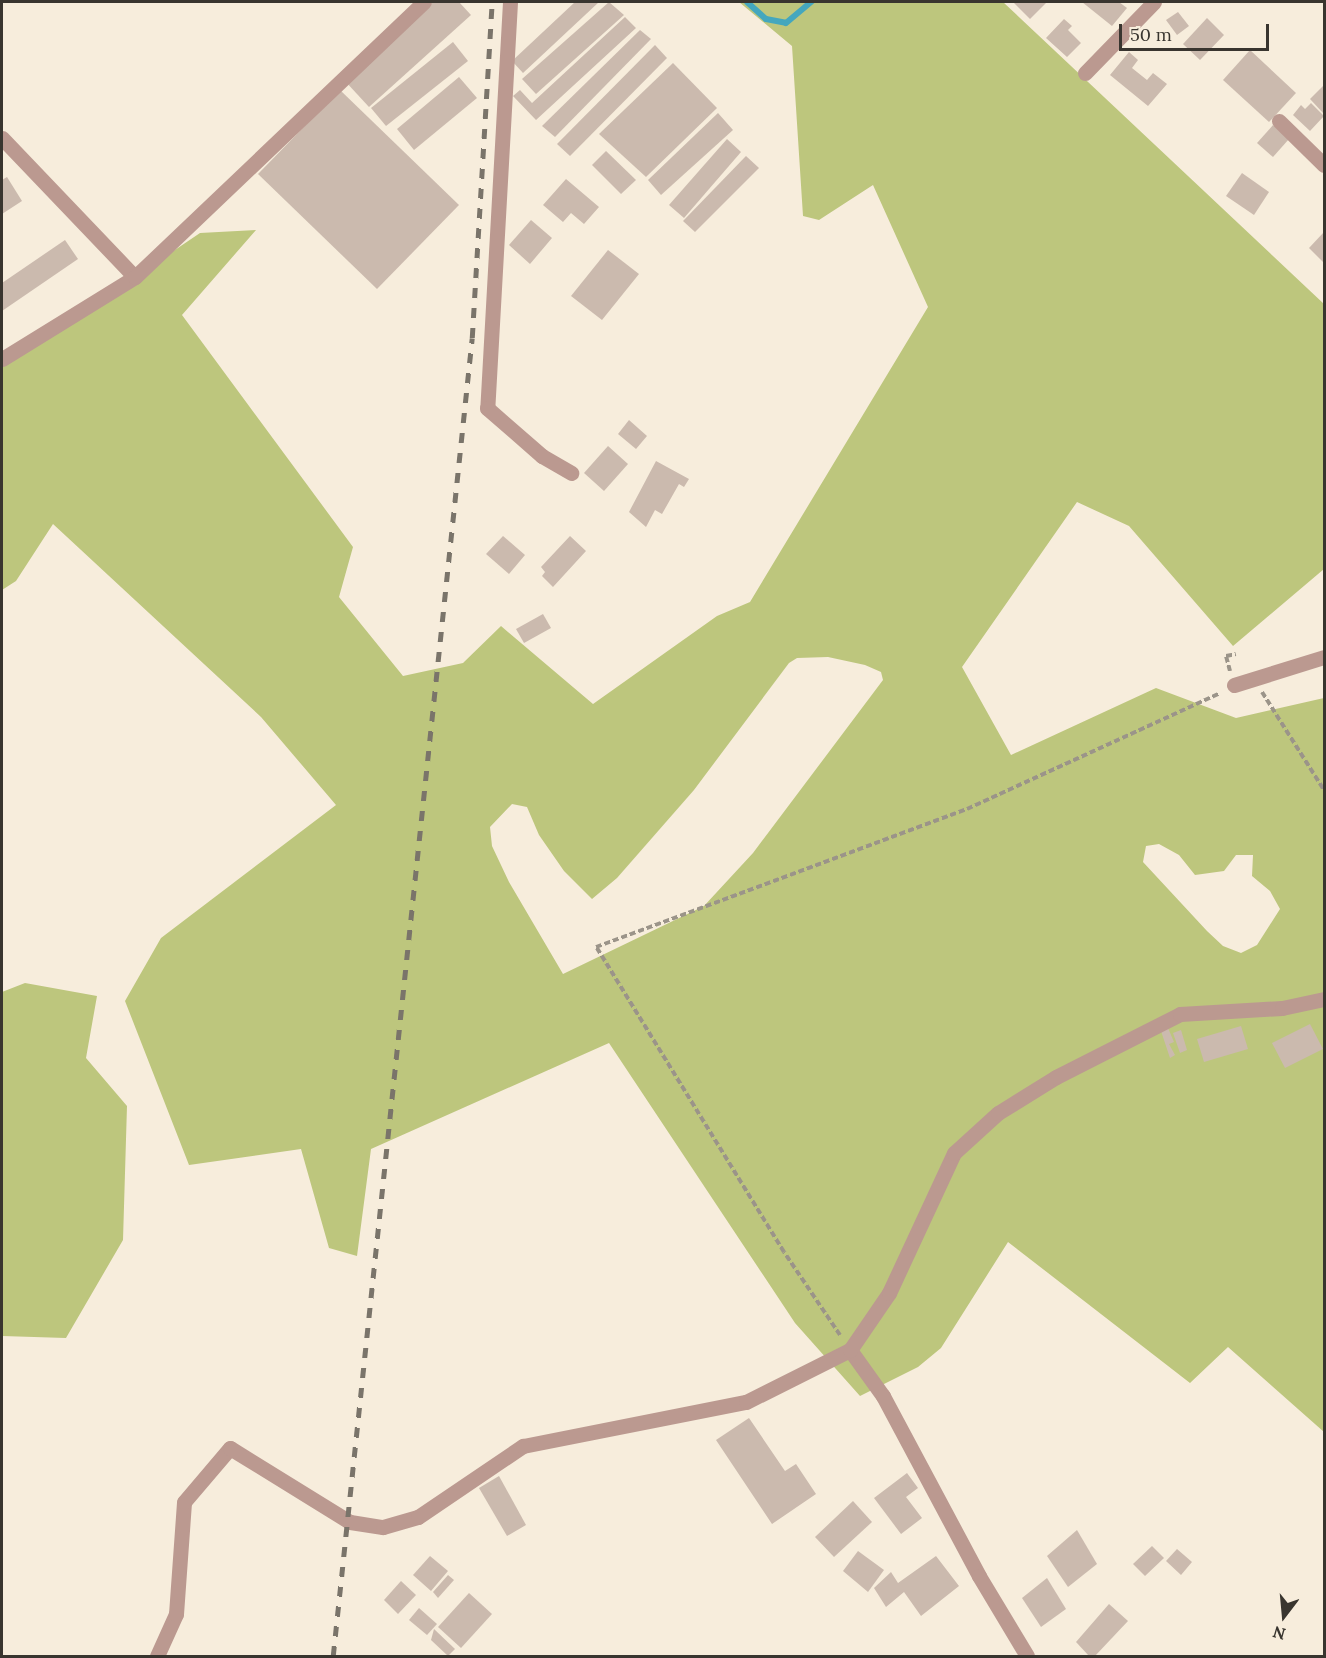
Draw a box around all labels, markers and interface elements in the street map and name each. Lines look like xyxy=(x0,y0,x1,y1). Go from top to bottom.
scale bar xyxy=(1122,12,1272,50)
text: 50 m xyxy=(1130,23,1172,46)
north arrow xyxy=(1254,1586,1314,1646)
text: N xyxy=(1270,1622,1288,1645)

